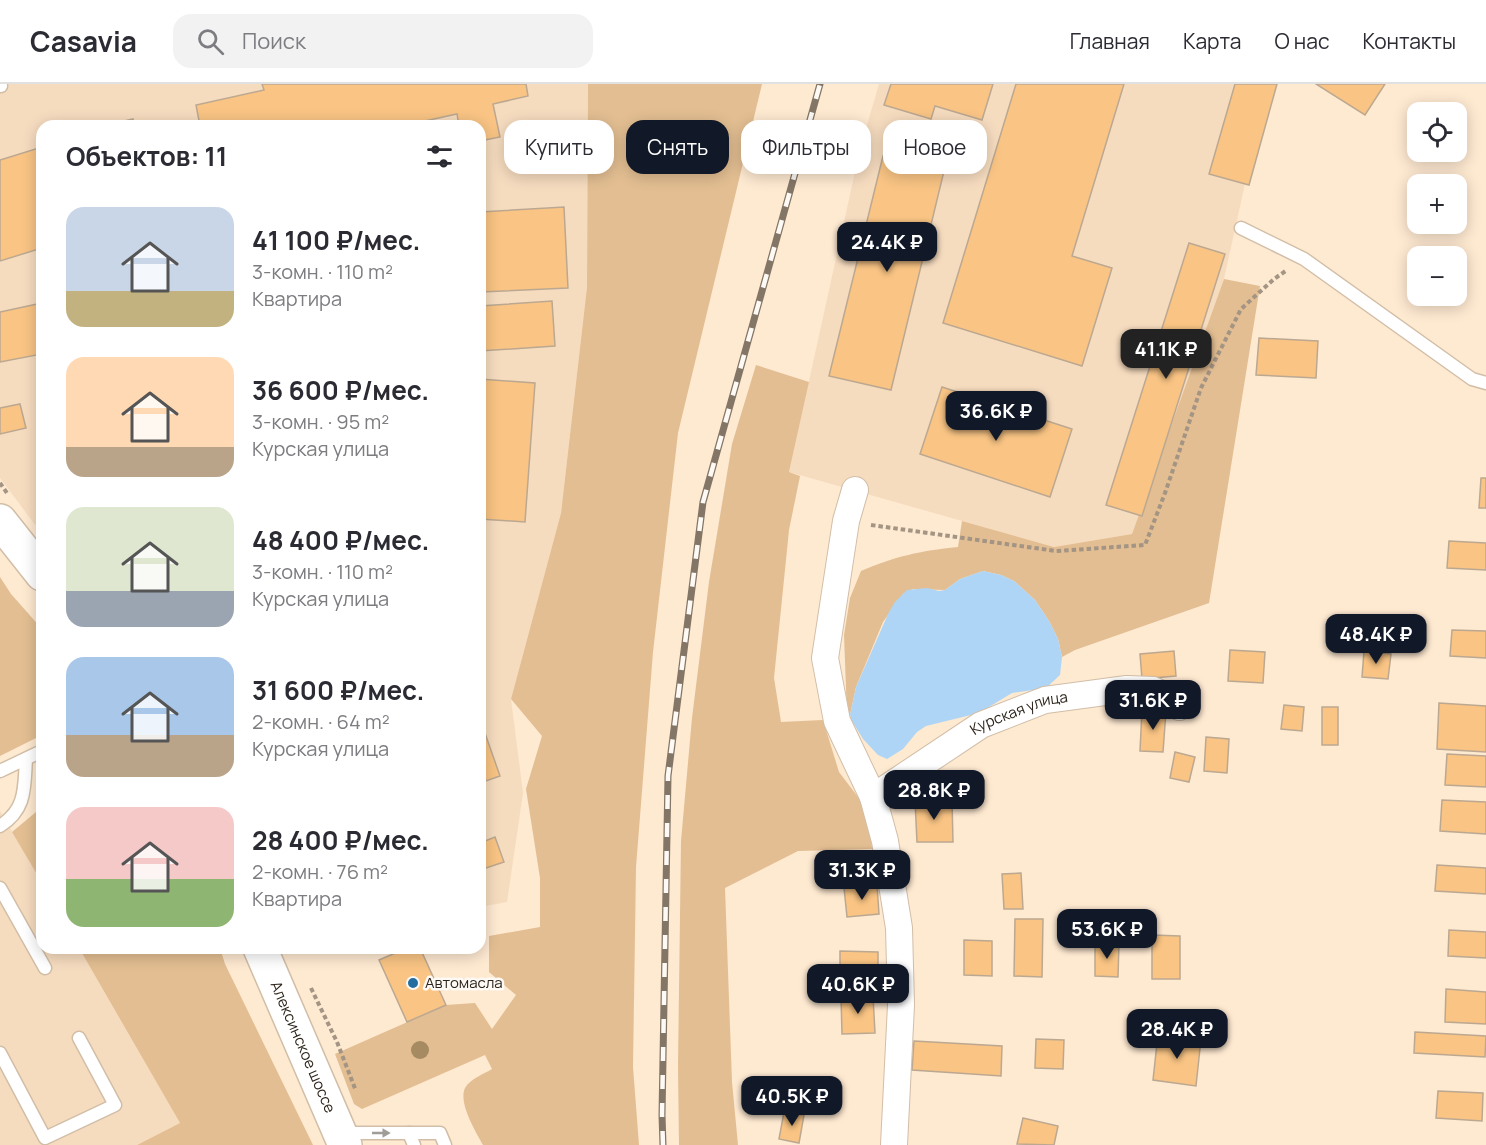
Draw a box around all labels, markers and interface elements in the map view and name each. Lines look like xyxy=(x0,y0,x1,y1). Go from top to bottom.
search box xyxy=(173,14,593,68)
text: Casavia xyxy=(30,22,137,60)
icon: search xyxy=(194,25,227,58)
text: Поиск xyxy=(242,26,306,56)
text: Главная xyxy=(1070,27,1150,55)
text: Карта xyxy=(1183,27,1241,55)
text: О нас xyxy=(1274,27,1330,55)
text: Контакты xyxy=(1363,27,1456,55)
map controls xyxy=(1407,102,1467,306)
button: locate xyxy=(1407,102,1467,162)
chip: Купить xyxy=(504,120,614,174)
chip: Снять xyxy=(626,120,729,174)
chip: Фильтры xyxy=(741,120,871,174)
chip: Новое xyxy=(883,120,987,174)
text: Объектов: 11 xyxy=(66,138,227,174)
icon: filters xyxy=(423,140,456,173)
button: + xyxy=(1407,174,1467,234)
text: 41 100 ₽/мес. xyxy=(252,222,420,258)
pin: 24.4K ₽ xyxy=(832,222,942,273)
text: 24.4K ₽ xyxy=(851,228,923,255)
icon: home xyxy=(114,231,186,303)
button: − xyxy=(1407,246,1467,306)
text: 3-комн. · 110 m² xyxy=(252,258,393,285)
text: Квартира xyxy=(252,285,342,312)
pin: 41.1K ₽ xyxy=(1111,329,1221,380)
text: 41.1K ₽ xyxy=(1135,335,1197,362)
text: 36 600 ₽/мес. xyxy=(252,372,429,408)
icon: home xyxy=(114,381,186,453)
pin: 36.6K ₽ xyxy=(941,391,1051,442)
text: 36.6K ₽ xyxy=(960,397,1032,424)
text: 3-комн. · 95 m² xyxy=(252,408,389,435)
text: Курская улица xyxy=(252,435,389,462)
text: 48 400 ₽/мес. xyxy=(252,522,429,558)
icon: home xyxy=(114,531,186,603)
text: 3-комн. · 110 m² xyxy=(252,558,393,585)
text: Курская улица xyxy=(252,585,389,612)
pin: 48.4K ₽ xyxy=(1321,614,1431,665)
text: 48.4K ₽ xyxy=(1340,620,1412,647)
text: 31 600 ₽/мес. xyxy=(252,672,424,708)
pin: 31.6K ₽ xyxy=(1098,680,1208,731)
icon: home xyxy=(114,681,186,753)
street label: Курская улица xyxy=(966,686,1069,740)
text: 31.6K ₽ xyxy=(1119,686,1187,713)
text: 2-комн. · 64 m² xyxy=(252,708,390,735)
text: Курская улица xyxy=(252,735,389,762)
pin: 28.8K ₽ xyxy=(879,770,989,821)
text: 28.8K ₽ xyxy=(898,776,970,803)
text: 28 400 ₽/мес. xyxy=(252,822,429,858)
icon: home xyxy=(114,831,186,903)
pin: 31.3K ₽ xyxy=(807,850,917,901)
text: 31.3K ₽ xyxy=(828,856,896,883)
text: 2-комн. · 76 m² xyxy=(252,858,388,885)
text: Квартира xyxy=(252,885,342,912)
pin: 53.6K ₽ xyxy=(1052,909,1162,960)
text: 53.6K ₽ xyxy=(1071,915,1143,942)
pin: 40.6K ₽ xyxy=(803,964,913,1015)
text: 40.6K ₽ xyxy=(821,970,895,997)
place label: Автомасла xyxy=(425,972,503,993)
marker: Автомасла xyxy=(406,976,420,990)
street label: Алексинское шоссе xyxy=(266,978,341,1116)
pin: 28.4K ₽ xyxy=(1122,1009,1232,1060)
text: 28.4K ₽ xyxy=(1141,1015,1213,1042)
pin: 40.5K ₽ xyxy=(737,1076,847,1127)
text: 40.5K ₽ xyxy=(755,1082,829,1109)
one-way arrow xyxy=(371,1128,390,1138)

